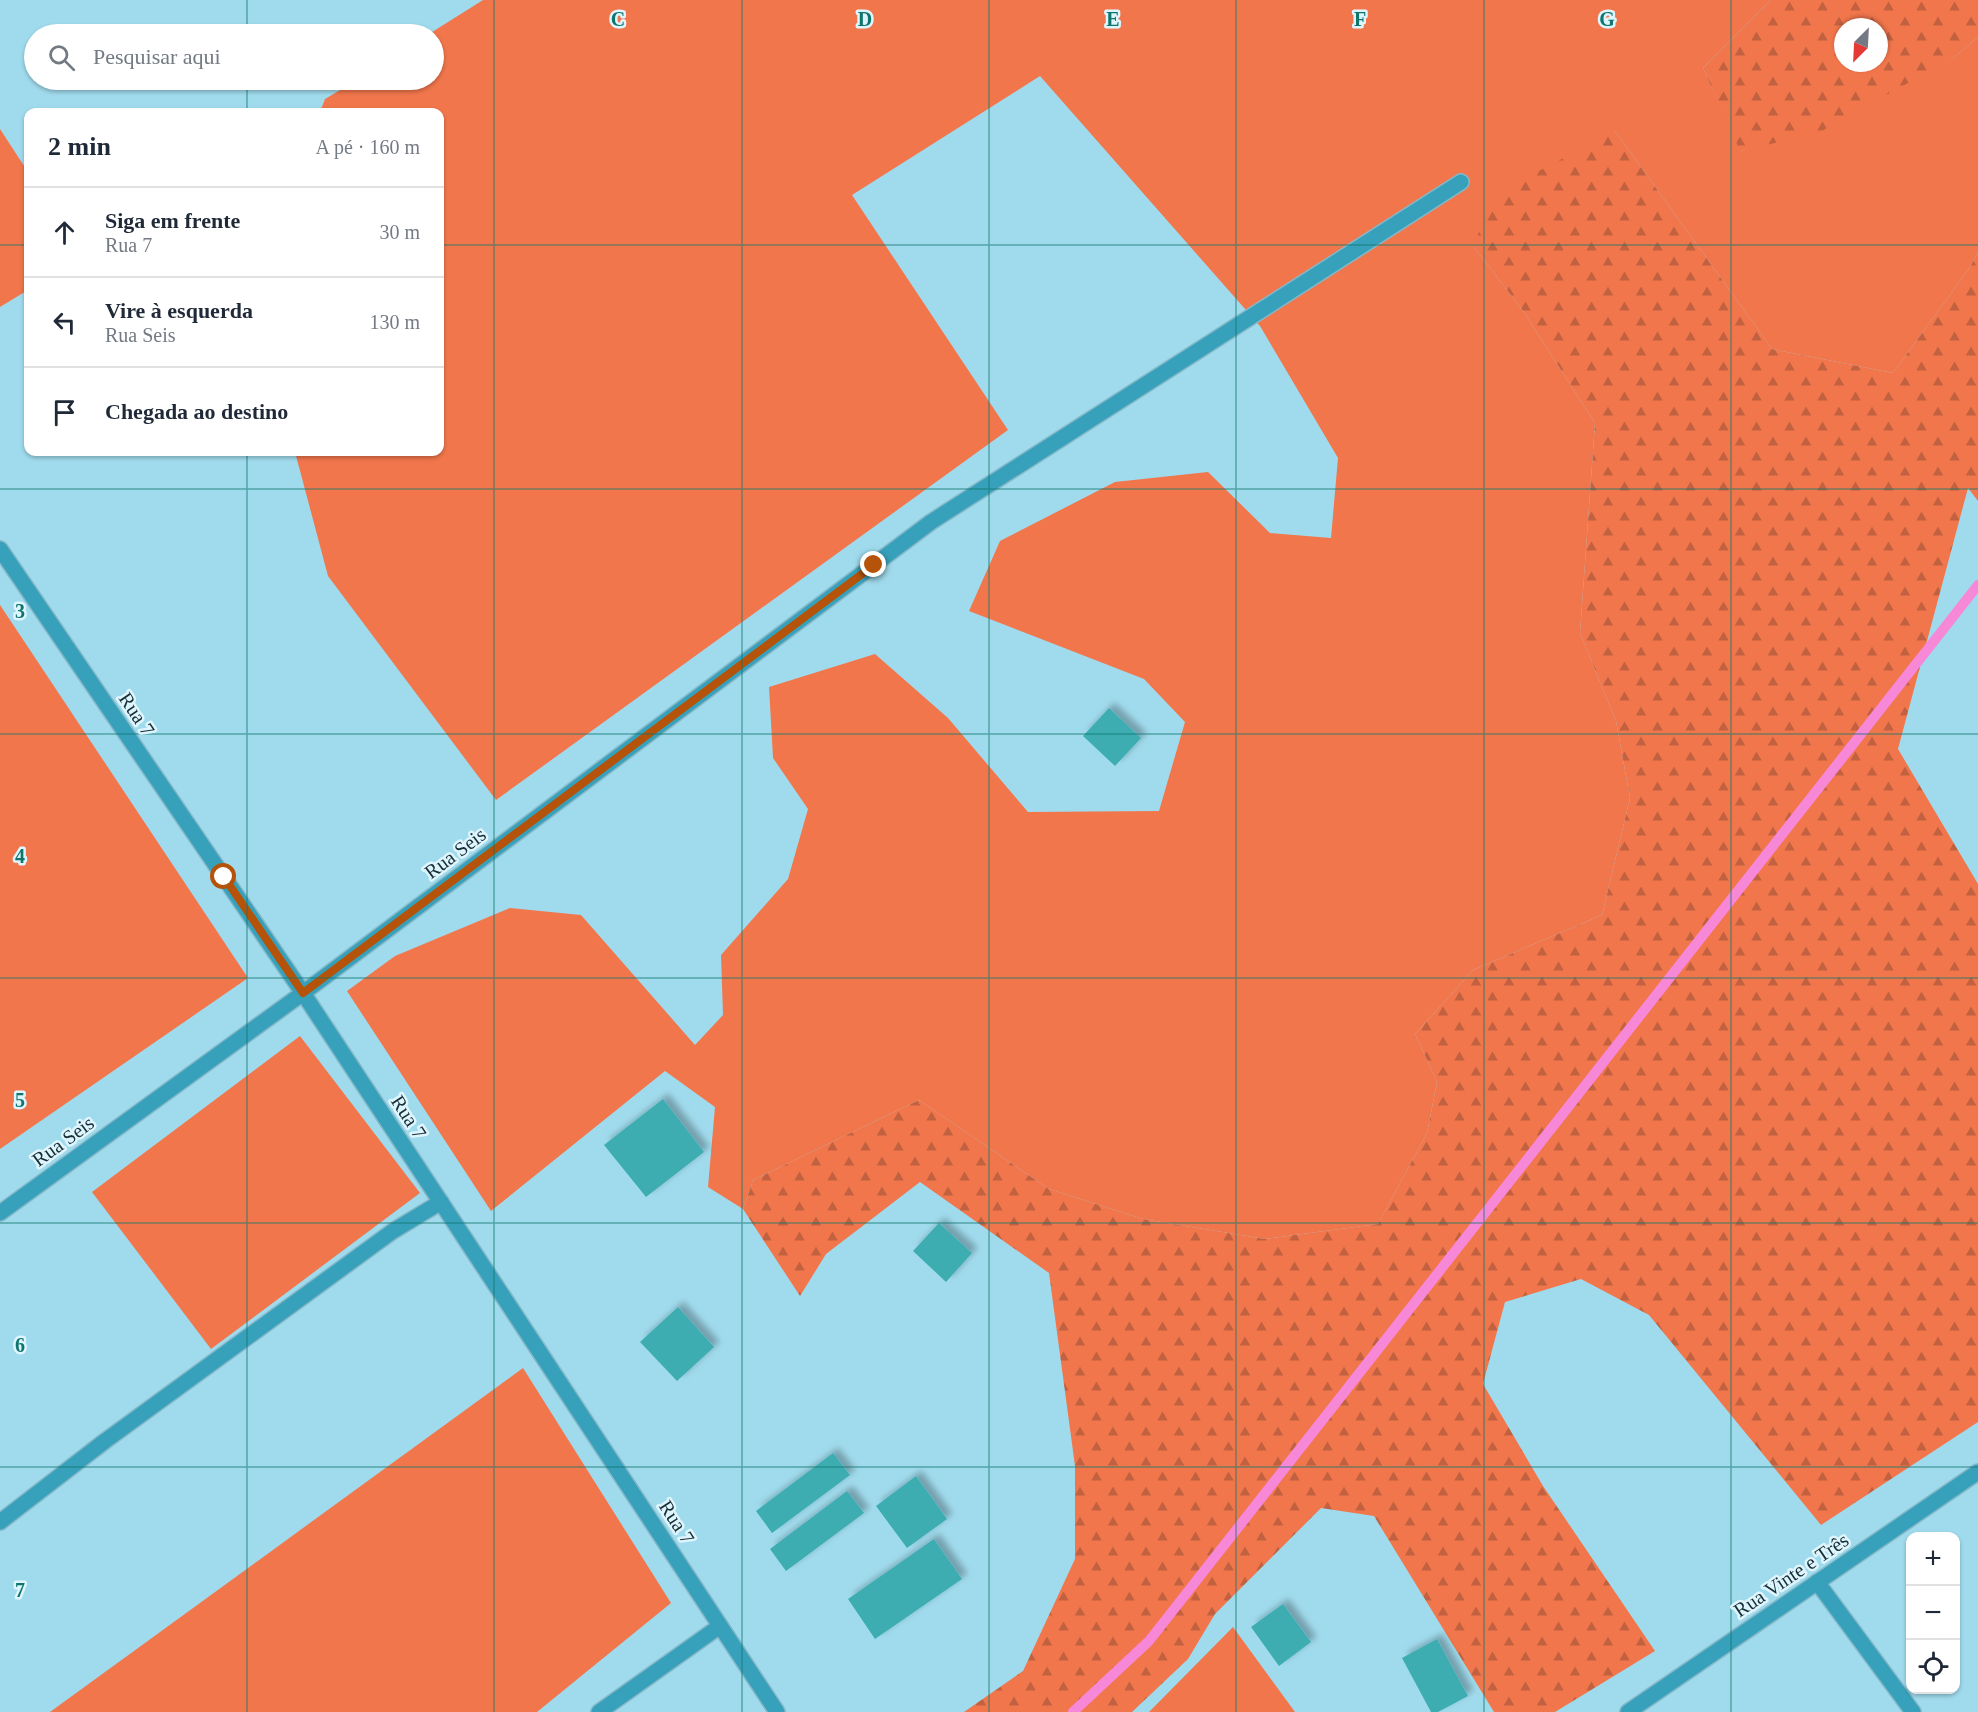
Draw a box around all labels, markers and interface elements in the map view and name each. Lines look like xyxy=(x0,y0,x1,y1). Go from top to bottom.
text: C xyxy=(611,8,625,30)
text: D xyxy=(858,8,872,30)
text: E xyxy=(1106,8,1120,30)
text: F xyxy=(1354,8,1366,30)
text: G xyxy=(1599,8,1615,30)
north arrow xyxy=(1834,18,1888,72)
search box xyxy=(24,24,444,90)
icon: search xyxy=(45,41,78,74)
text: Pesquisar aqui xyxy=(93,44,221,69)
text: 2 min xyxy=(48,132,111,161)
text: A pé · 160 m xyxy=(316,136,420,158)
text: Siga em frente xyxy=(105,208,240,233)
icon: ahead xyxy=(48,216,81,249)
text: 30 m xyxy=(379,221,420,243)
text: Rua 7 xyxy=(105,234,152,256)
text: Vire à esquerda xyxy=(105,298,253,323)
icon: left xyxy=(48,306,81,339)
text: 130 m xyxy=(369,311,420,333)
text: Rua Seis xyxy=(105,324,176,346)
icon: arrive xyxy=(48,396,81,429)
text: Chegada ao destino xyxy=(105,399,288,424)
route end xyxy=(860,551,886,577)
text: 3 xyxy=(15,600,25,622)
street label: Rua 7 xyxy=(115,688,159,740)
street label: Rua Seis xyxy=(420,823,490,883)
text: 4 xyxy=(15,845,25,867)
route start xyxy=(210,863,236,889)
text: 5 xyxy=(15,1089,25,1111)
street label: Rua 7 xyxy=(387,1091,431,1143)
street label: Rua Seis xyxy=(28,1111,98,1171)
text: 6 xyxy=(15,1334,25,1356)
street label: Rua 7 xyxy=(655,1496,699,1548)
street label: Rua Vinte e Três xyxy=(1730,1528,1853,1621)
map controls xyxy=(1906,1532,1960,1694)
button: + xyxy=(1906,1532,1960,1586)
text: 7 xyxy=(15,1579,25,1601)
button: − xyxy=(1906,1586,1960,1640)
button: locate xyxy=(1906,1640,1960,1694)

